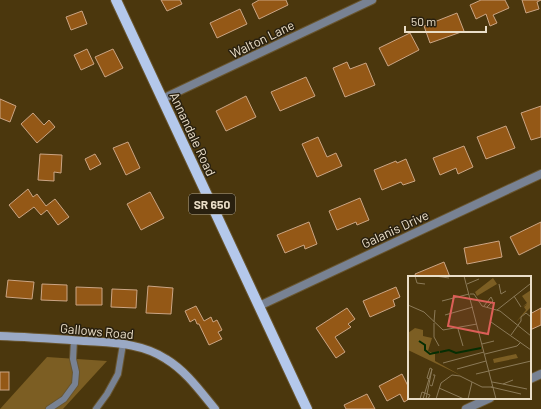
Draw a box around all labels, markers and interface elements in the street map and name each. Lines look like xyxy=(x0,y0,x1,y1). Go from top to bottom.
scale bar xyxy=(405,8,486,34)
text: 50 m xyxy=(411,14,436,28)
street label: Walton Lane xyxy=(227,17,297,61)
street label: Annandale Road xyxy=(167,90,219,178)
road number: SR 650 xyxy=(189,194,235,214)
street label: Galanis Drive xyxy=(359,206,431,252)
inset map xyxy=(408,276,531,399)
street label: Gallows Road xyxy=(59,320,135,342)

